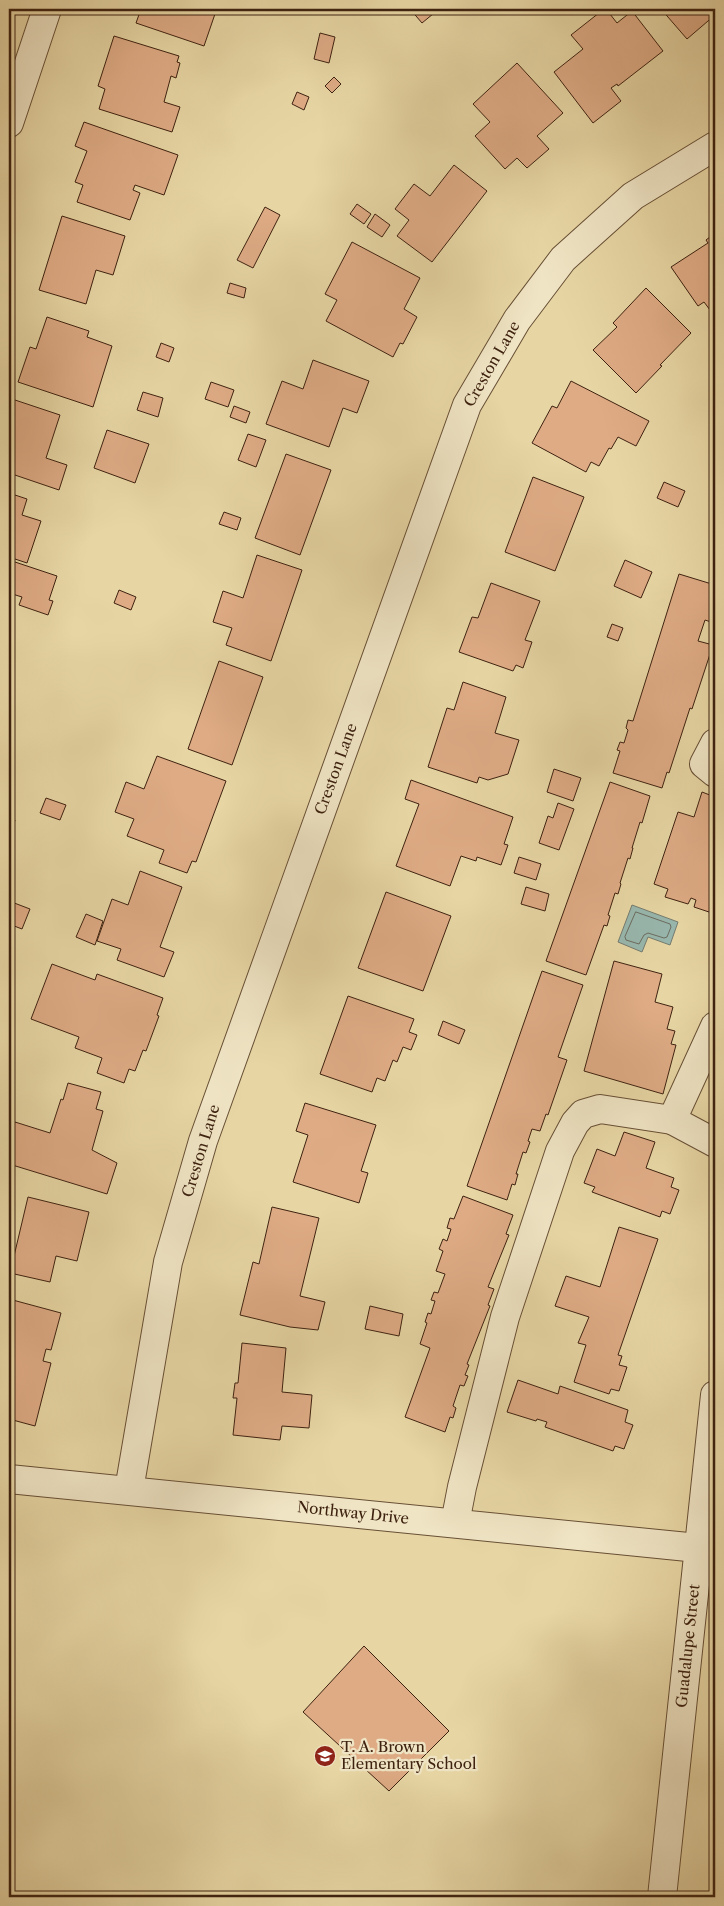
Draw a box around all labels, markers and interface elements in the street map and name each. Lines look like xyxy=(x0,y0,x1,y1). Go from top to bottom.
street label: Creston Lane xyxy=(459,317,524,410)
street label: Creston Lane xyxy=(310,720,361,817)
street label: Creston Lane xyxy=(177,1102,224,1200)
street label: Northway Drive xyxy=(296,1497,410,1528)
street label: Guadalupe Street xyxy=(672,1583,704,1709)
place label: T. A. Brown Elementary School xyxy=(341,1737,477,1773)
school or university icon: T. A. Brown Elementary School xyxy=(313,1744,337,1768)

